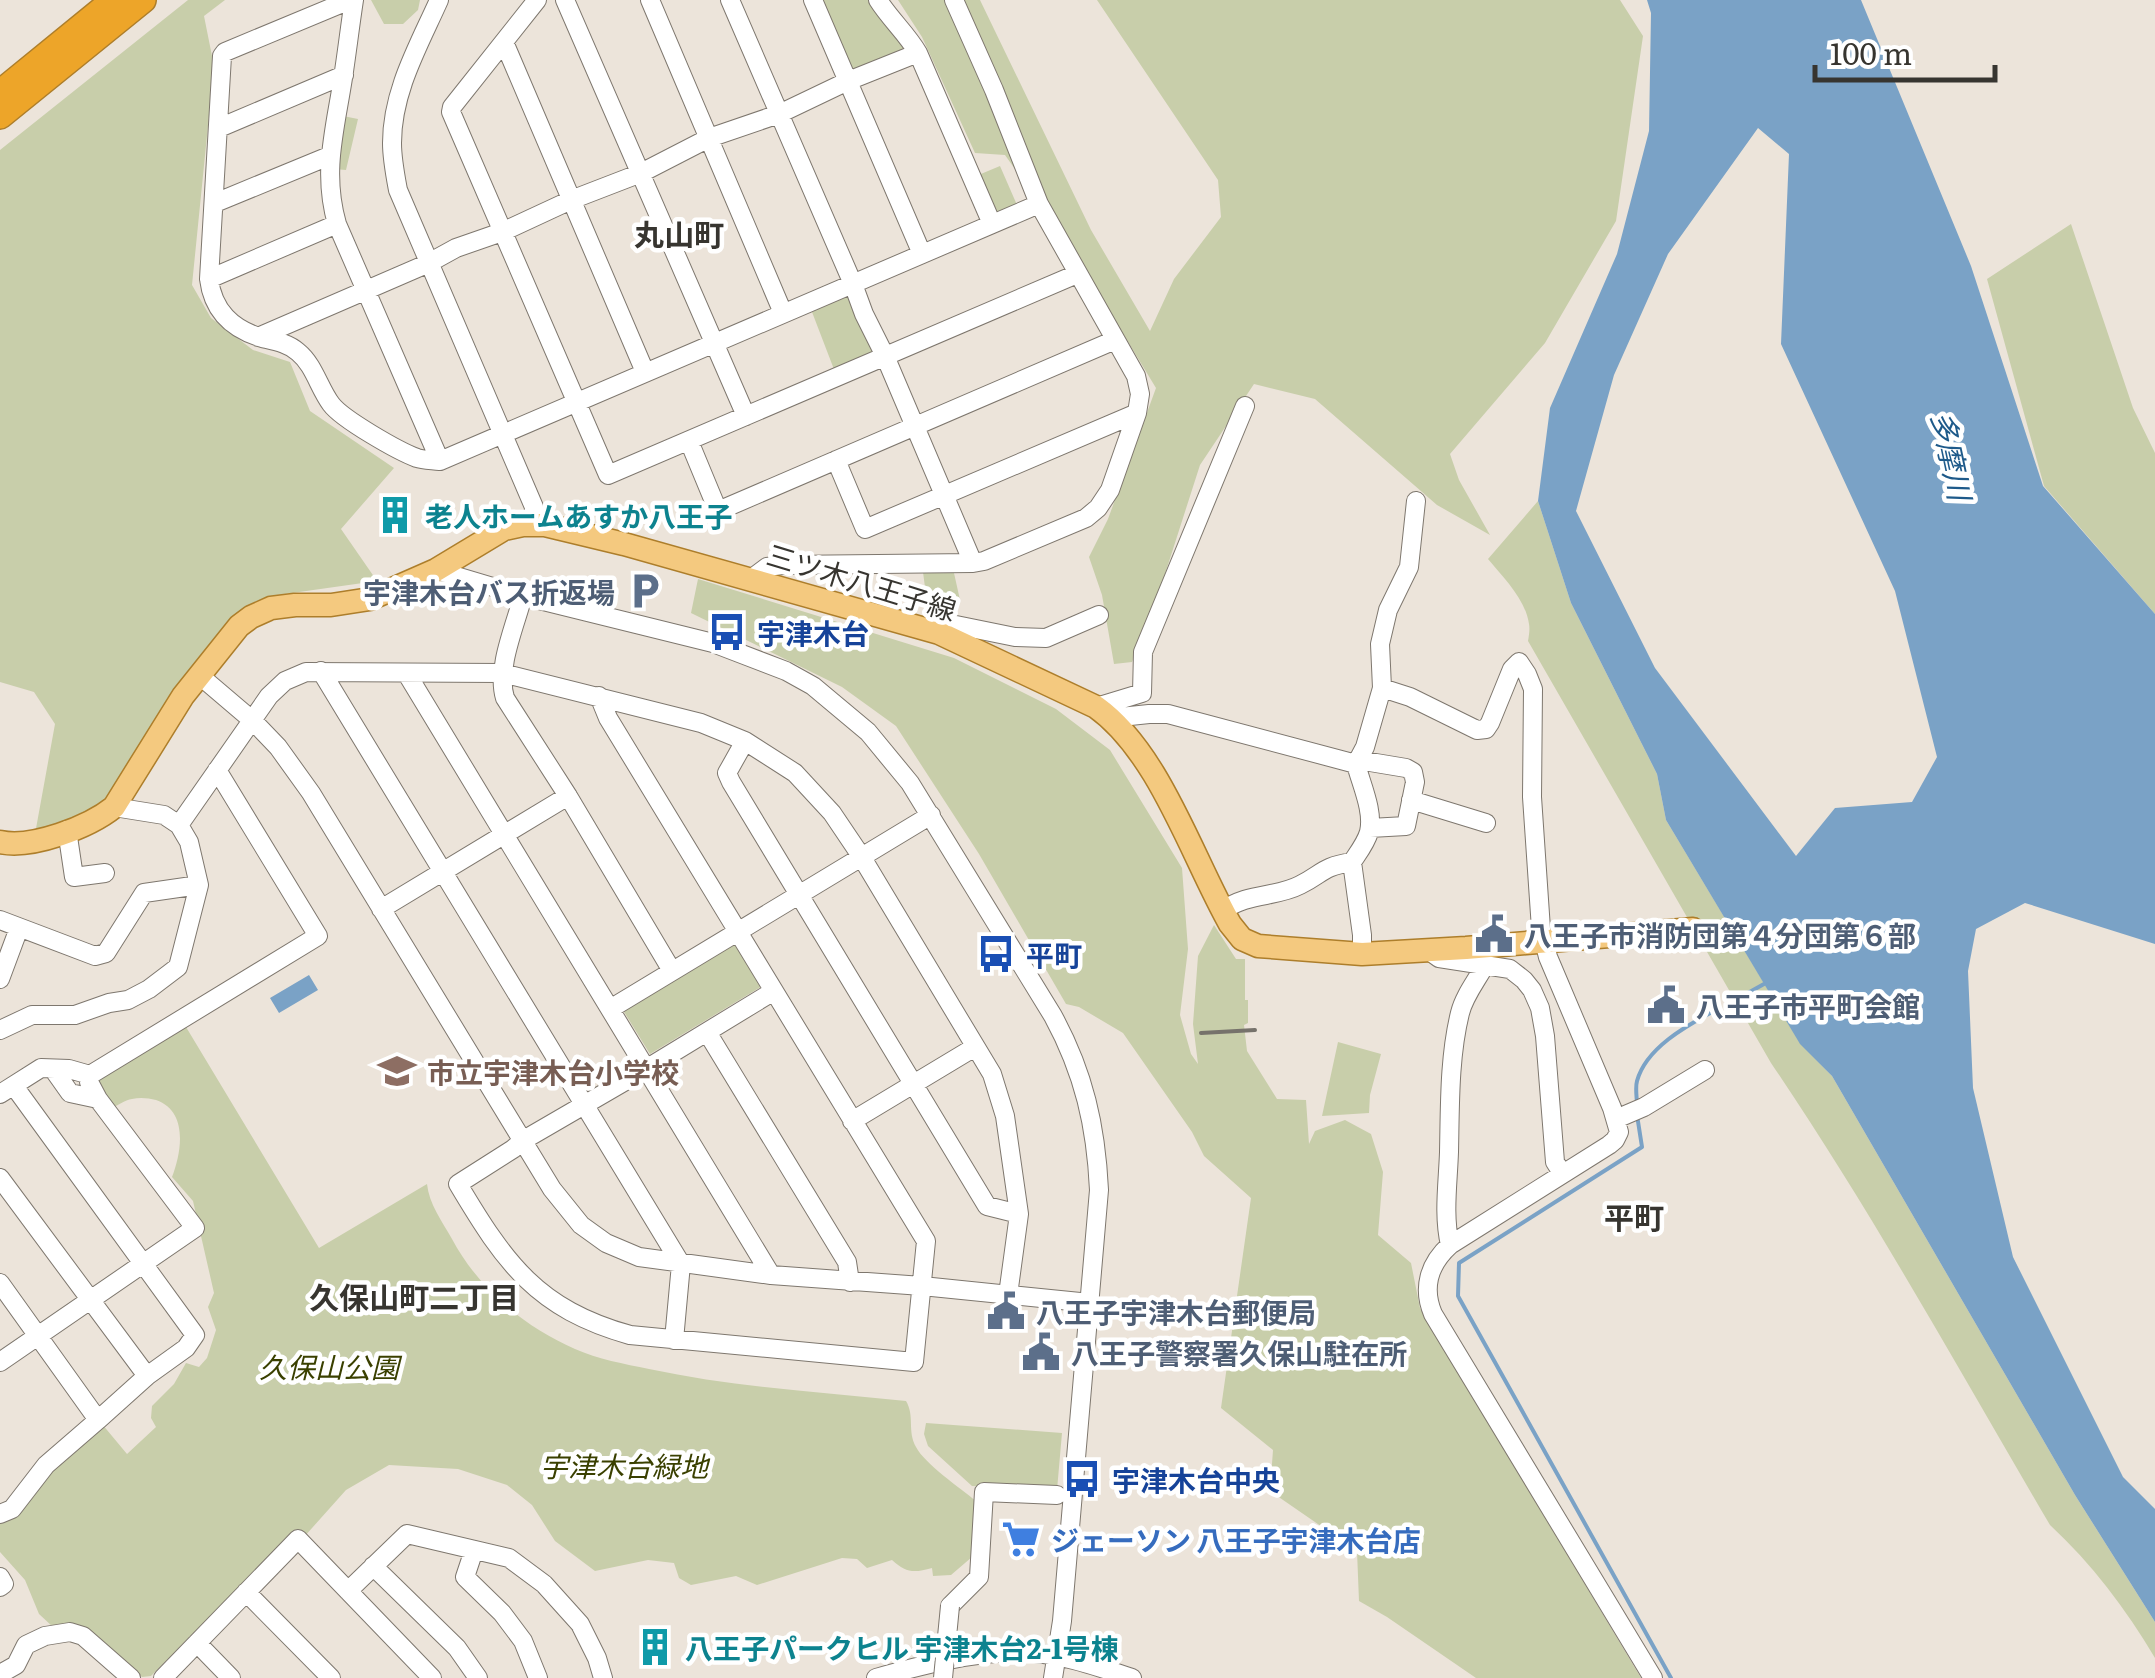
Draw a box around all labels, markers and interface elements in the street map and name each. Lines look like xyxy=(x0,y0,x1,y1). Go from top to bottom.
scale bar xyxy=(1815,20,1995,82)
text: 100 m xyxy=(1830,30,1912,74)
district label: 丸山町 xyxy=(634,211,724,255)
water label: 多摩川 xyxy=(1922,406,1984,507)
building icon: 老人ホームあすか八王子 xyxy=(374,494,416,536)
place label: 老人ホームあすか八王子 xyxy=(425,494,732,536)
street label: 三ツ木八王子線 xyxy=(762,532,962,630)
place label: 宇津木台バス折返場 xyxy=(363,570,615,612)
parking icon: 宇津木台バス折返場 xyxy=(624,570,666,612)
bus stop icon: 宇津木台 xyxy=(706,611,748,653)
place label: 宇津木台 xyxy=(757,611,869,653)
public building icon: 八王子市消防団第４分団第６部 xyxy=(1473,913,1515,955)
place label: 八王子市消防団第４分団第６部 xyxy=(1524,913,1916,955)
bus stop icon: 平町 xyxy=(975,933,1017,975)
place label: 平町 xyxy=(1026,933,1082,975)
public building icon: 八王子市平町会館 xyxy=(1645,984,1687,1026)
place label: 八王子市平町会館 xyxy=(1696,984,1920,1026)
school or university icon: 市立宇津木台小学校 xyxy=(376,1050,418,1092)
place label: 市立宇津木台小学校 xyxy=(427,1050,679,1092)
district label: 平町 xyxy=(1604,1194,1664,1238)
district label: 久保山町二丁目 xyxy=(309,1274,519,1318)
public building icon: 八王子宇津木台郵便局 xyxy=(985,1290,1027,1332)
place label: 八王子宇津木台郵便局 xyxy=(1036,1290,1316,1332)
public building icon: 八王子警察署久保山駐在所 xyxy=(1020,1331,1062,1373)
place label: 八王子警察署久保山駐在所 xyxy=(1071,1331,1407,1373)
park label: 久保山公園 xyxy=(259,1345,403,1387)
park label: 宇津木台緑地 xyxy=(540,1444,711,1486)
bus stop icon: 宇津木台中央 xyxy=(1061,1458,1103,1500)
place label: 宇津木台中央 xyxy=(1112,1458,1280,1500)
supermarket icon: ジェーソン 八王子宇津木台店 xyxy=(1000,1518,1042,1560)
place label: ジェーソン 八王子宇津木台店 xyxy=(1051,1518,1421,1560)
building icon: 八王子パークヒル 宇津木台2-1号棟 xyxy=(634,1626,676,1668)
place label: 八王子パークヒル 宇津木台2-1号棟 xyxy=(685,1626,1119,1668)

